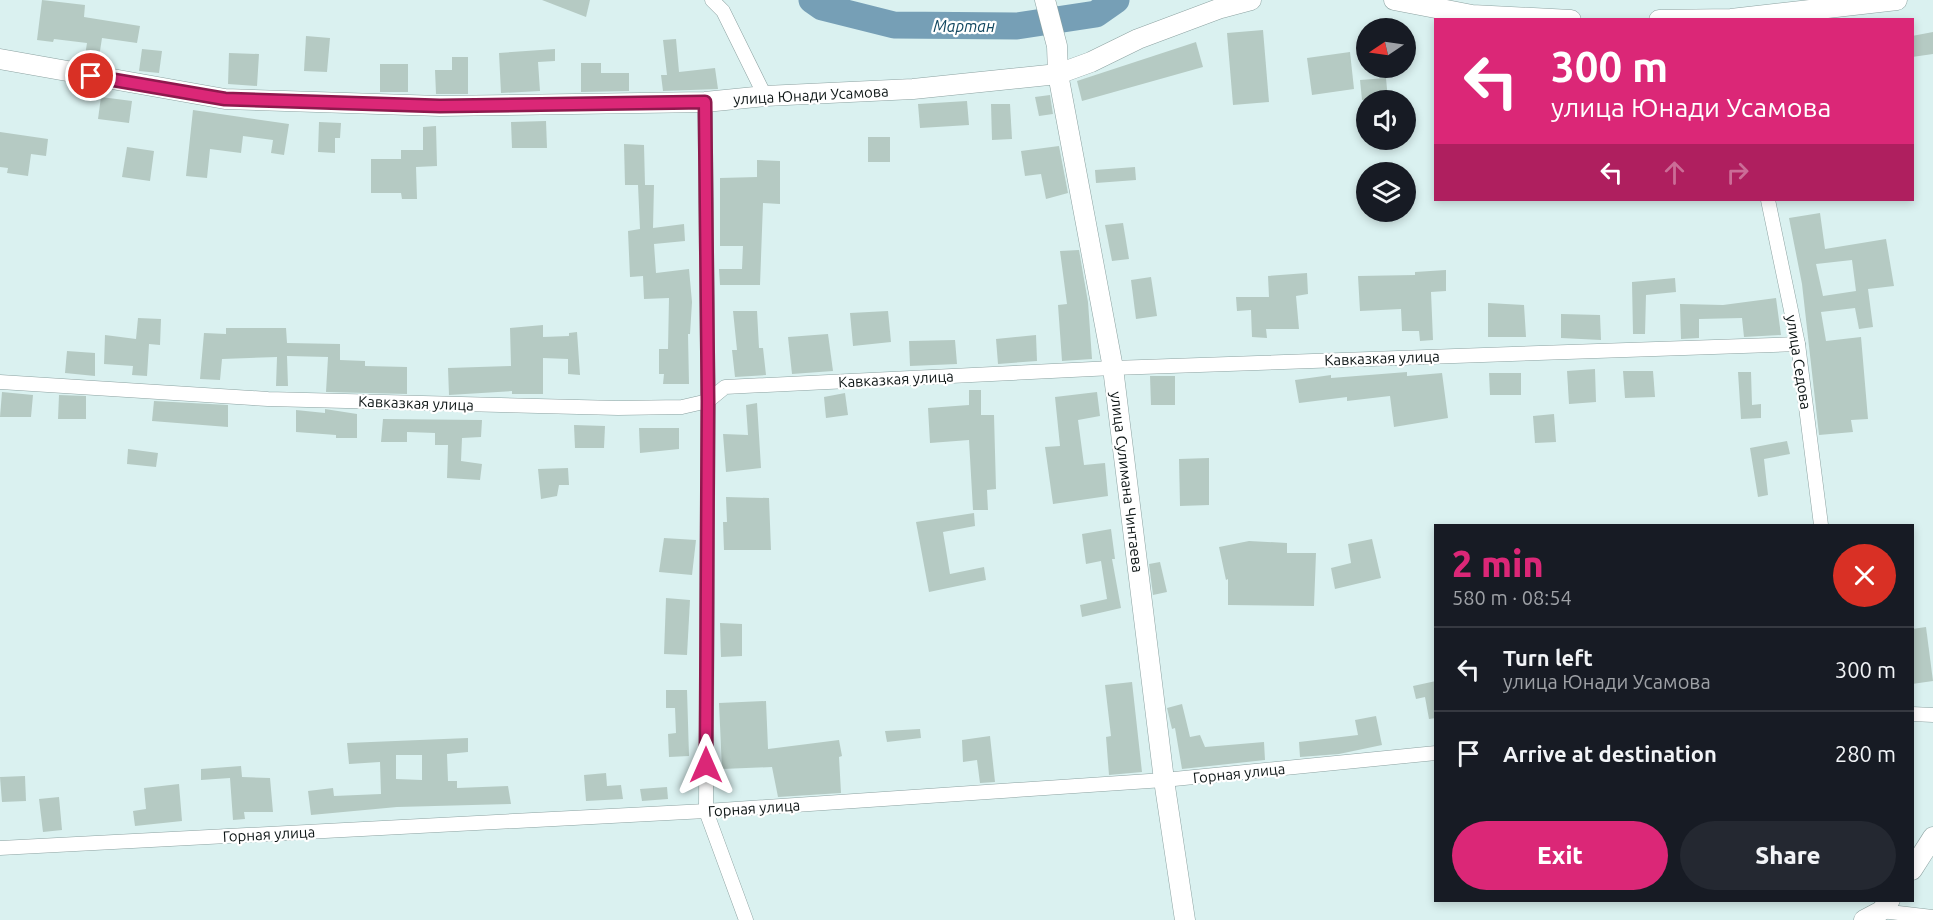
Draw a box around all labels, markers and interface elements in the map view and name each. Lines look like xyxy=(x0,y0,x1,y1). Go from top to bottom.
water label: Мартан xyxy=(933,17,995,35)
north arrow xyxy=(1356,18,1416,78)
map controls xyxy=(1356,18,1416,222)
icon: left xyxy=(1452,42,1530,120)
text: 300 m xyxy=(1551,43,1668,90)
pin xyxy=(65,50,116,101)
icon: arrive xyxy=(74,59,107,92)
street label: улица Юнади Усамова xyxy=(733,82,889,108)
button: sound xyxy=(1356,90,1416,150)
text: улица Юнади Усамова xyxy=(1551,92,1831,122)
icon: left xyxy=(1595,156,1628,189)
icon: ahead xyxy=(1658,156,1691,189)
icon: right xyxy=(1721,156,1754,189)
button: layers xyxy=(1356,162,1416,222)
street label: улица Седова xyxy=(1783,313,1815,411)
street label: Кавказкая улица xyxy=(1324,347,1440,369)
street label: Кавказкая улица xyxy=(838,367,954,391)
street label: улица Сулимана Чинтаева xyxy=(1107,390,1147,574)
street label: Кавказкая улица xyxy=(358,392,474,414)
text: 2 min xyxy=(1452,543,1544,584)
button: close xyxy=(1833,544,1896,607)
text: 580 m · 08:54 xyxy=(1452,586,1572,609)
text: Turn left xyxy=(1503,645,1593,670)
icon: left xyxy=(1452,653,1485,686)
text: 300 m xyxy=(1835,657,1896,682)
text: улица Юнади Усамова xyxy=(1503,670,1711,693)
position arrow xyxy=(674,733,738,797)
icon: arrive xyxy=(1452,737,1485,770)
text: Arrive at destination xyxy=(1503,741,1717,766)
text: 280 m xyxy=(1835,741,1896,766)
street label: Горная улица xyxy=(1192,760,1286,786)
street label: Горная улица xyxy=(707,796,801,820)
button: Exit xyxy=(1452,821,1668,890)
button: Share xyxy=(1680,821,1896,890)
street label: Горная улица xyxy=(222,823,316,845)

